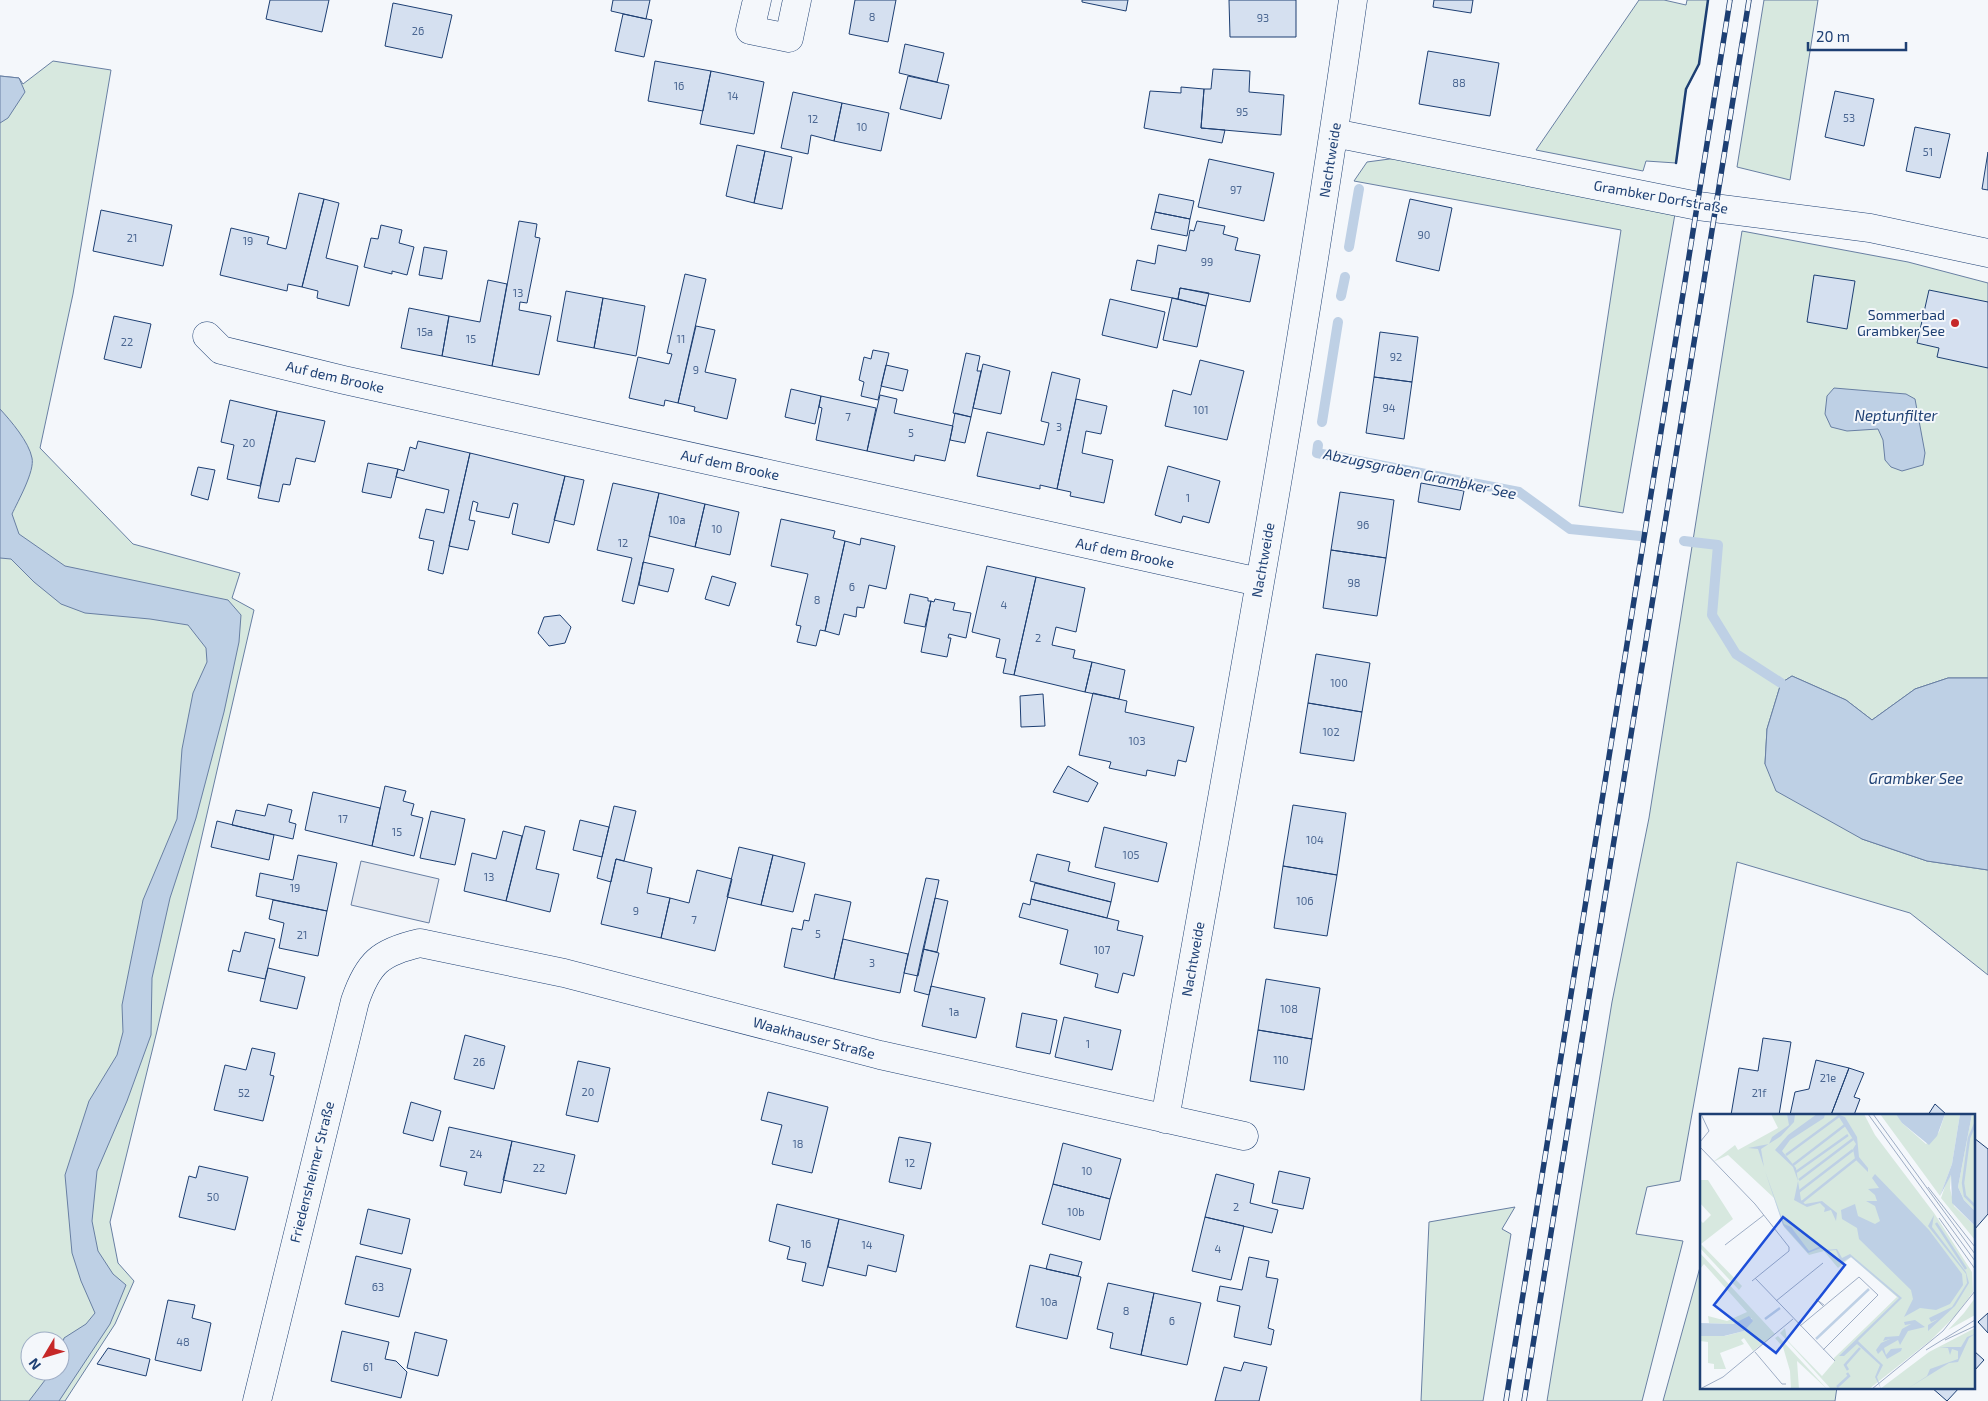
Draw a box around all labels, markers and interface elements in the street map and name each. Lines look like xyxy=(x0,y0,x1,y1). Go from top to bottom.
house number: 8 xyxy=(869,10,875,23)
house number: 93 xyxy=(1257,11,1269,24)
scale bar xyxy=(1808,20,1906,52)
house number: 26 xyxy=(412,24,424,37)
text: 20 m xyxy=(1816,27,1850,45)
house number: 88 xyxy=(1452,76,1466,89)
house number: 16 xyxy=(674,79,684,92)
house number: 14 xyxy=(727,89,739,102)
house number: 95 xyxy=(1236,105,1248,118)
house number: 53 xyxy=(1843,111,1855,124)
house number: 12 xyxy=(808,112,818,125)
house number: 10 xyxy=(856,120,868,133)
street label: Nachtweide xyxy=(1315,121,1344,199)
house number: 51 xyxy=(1923,145,1933,158)
street label: Grambker Dorfstraße xyxy=(1593,176,1730,217)
house number: 97 xyxy=(1230,183,1242,196)
house number: 90 xyxy=(1418,228,1430,241)
house number: 21 xyxy=(127,231,137,244)
house number: 19 xyxy=(243,234,253,247)
house number: 99 xyxy=(1201,255,1213,268)
house number: 13 xyxy=(513,286,523,299)
place label: Sommerbad Grambker See xyxy=(1857,306,1945,339)
marker: Sommerbad Grambker See xyxy=(1949,317,1961,329)
house number: 15a xyxy=(417,325,433,338)
house number: 15 xyxy=(466,332,476,345)
house number: 11 xyxy=(677,332,685,345)
house number: 22 xyxy=(121,335,133,348)
house number: 92 xyxy=(1390,350,1402,363)
street label: Auf dem Brooke xyxy=(284,357,386,396)
house number: 9 xyxy=(693,363,699,376)
house number: 94 xyxy=(1382,401,1396,414)
house number: 101 xyxy=(1193,403,1209,416)
water label: Neptunfilter xyxy=(1854,406,1939,424)
house number: 7 xyxy=(845,410,851,423)
house number: 3 xyxy=(1056,420,1062,433)
house number: 5 xyxy=(908,426,914,439)
house number: 20 xyxy=(243,436,255,449)
water label: Abzugsgraben Grambker See xyxy=(1321,444,1518,502)
street label: Auf dem Brooke xyxy=(679,446,781,483)
house number: 1 xyxy=(1186,491,1190,504)
house number: 10a xyxy=(668,513,686,526)
house number: 96 xyxy=(1357,518,1369,531)
street label: Nachtweide xyxy=(1248,521,1277,599)
house number: 10 xyxy=(711,522,723,535)
street label: Auf dem Brooke xyxy=(1074,534,1176,571)
house number: 12 xyxy=(618,536,628,549)
house number: 98 xyxy=(1348,576,1360,589)
house number: 6 xyxy=(849,580,855,593)
house number: 8 xyxy=(814,593,820,606)
house number: 4 xyxy=(1001,598,1008,611)
house number: 2 xyxy=(1035,631,1041,644)
house number: 100 xyxy=(1330,676,1348,689)
house number: 102 xyxy=(1322,725,1340,738)
house number: 103 xyxy=(1128,734,1146,747)
water label: Grambker See xyxy=(1869,769,1963,787)
house number: 17 xyxy=(338,812,348,825)
house number: 15 xyxy=(392,825,402,838)
house number: 104 xyxy=(1306,833,1324,846)
house number: 105 xyxy=(1123,848,1140,861)
house number: 13 xyxy=(484,870,494,883)
house number: 19 xyxy=(290,881,300,894)
house number: 106 xyxy=(1296,894,1314,907)
house number: 9 xyxy=(633,904,639,917)
house number: 7 xyxy=(691,913,697,926)
street label: Nachtweide xyxy=(1178,920,1207,998)
house number: 5 xyxy=(815,927,821,940)
house number: 21 xyxy=(297,928,307,941)
house number: 107 xyxy=(1094,943,1111,956)
house number: 3 xyxy=(869,956,875,969)
house number: 108 xyxy=(1280,1002,1298,1015)
house number: 1a xyxy=(949,1005,959,1018)
street label: Waakhauser Straße xyxy=(751,1013,877,1062)
house number: 1 xyxy=(1086,1037,1090,1050)
house number: 110 xyxy=(1273,1053,1289,1066)
house number: 26 xyxy=(473,1055,485,1068)
house number: 21e xyxy=(1820,1071,1836,1084)
house number: 20 xyxy=(582,1085,594,1098)
house number: 52 xyxy=(238,1086,250,1099)
house number: 21f xyxy=(1752,1086,1767,1099)
street label: Friedensheimer Straße xyxy=(286,1099,337,1244)
inset map xyxy=(1700,1114,1976,1388)
house number: 18 xyxy=(792,1137,804,1150)
house number: 24 xyxy=(470,1147,483,1160)
house number: 12 xyxy=(905,1156,915,1169)
house number: 22 xyxy=(533,1161,545,1174)
house number: 10 xyxy=(1081,1164,1093,1177)
house number: 50 xyxy=(207,1190,219,1203)
house number: 2 xyxy=(1233,1200,1239,1213)
house number: 10b xyxy=(1067,1205,1085,1218)
house number: 16 xyxy=(801,1237,811,1250)
house number: 14 xyxy=(861,1238,873,1251)
house number: 4 xyxy=(1215,1242,1222,1255)
house number: 63 xyxy=(372,1280,384,1293)
house number: 10a xyxy=(1040,1295,1058,1308)
house number: 8 xyxy=(1123,1304,1129,1317)
house number: 6 xyxy=(1169,1314,1175,1327)
north arrow xyxy=(20,1331,70,1381)
house number: 48 xyxy=(176,1335,190,1348)
text: N xyxy=(25,1355,44,1374)
house number: 61 xyxy=(363,1360,373,1373)

